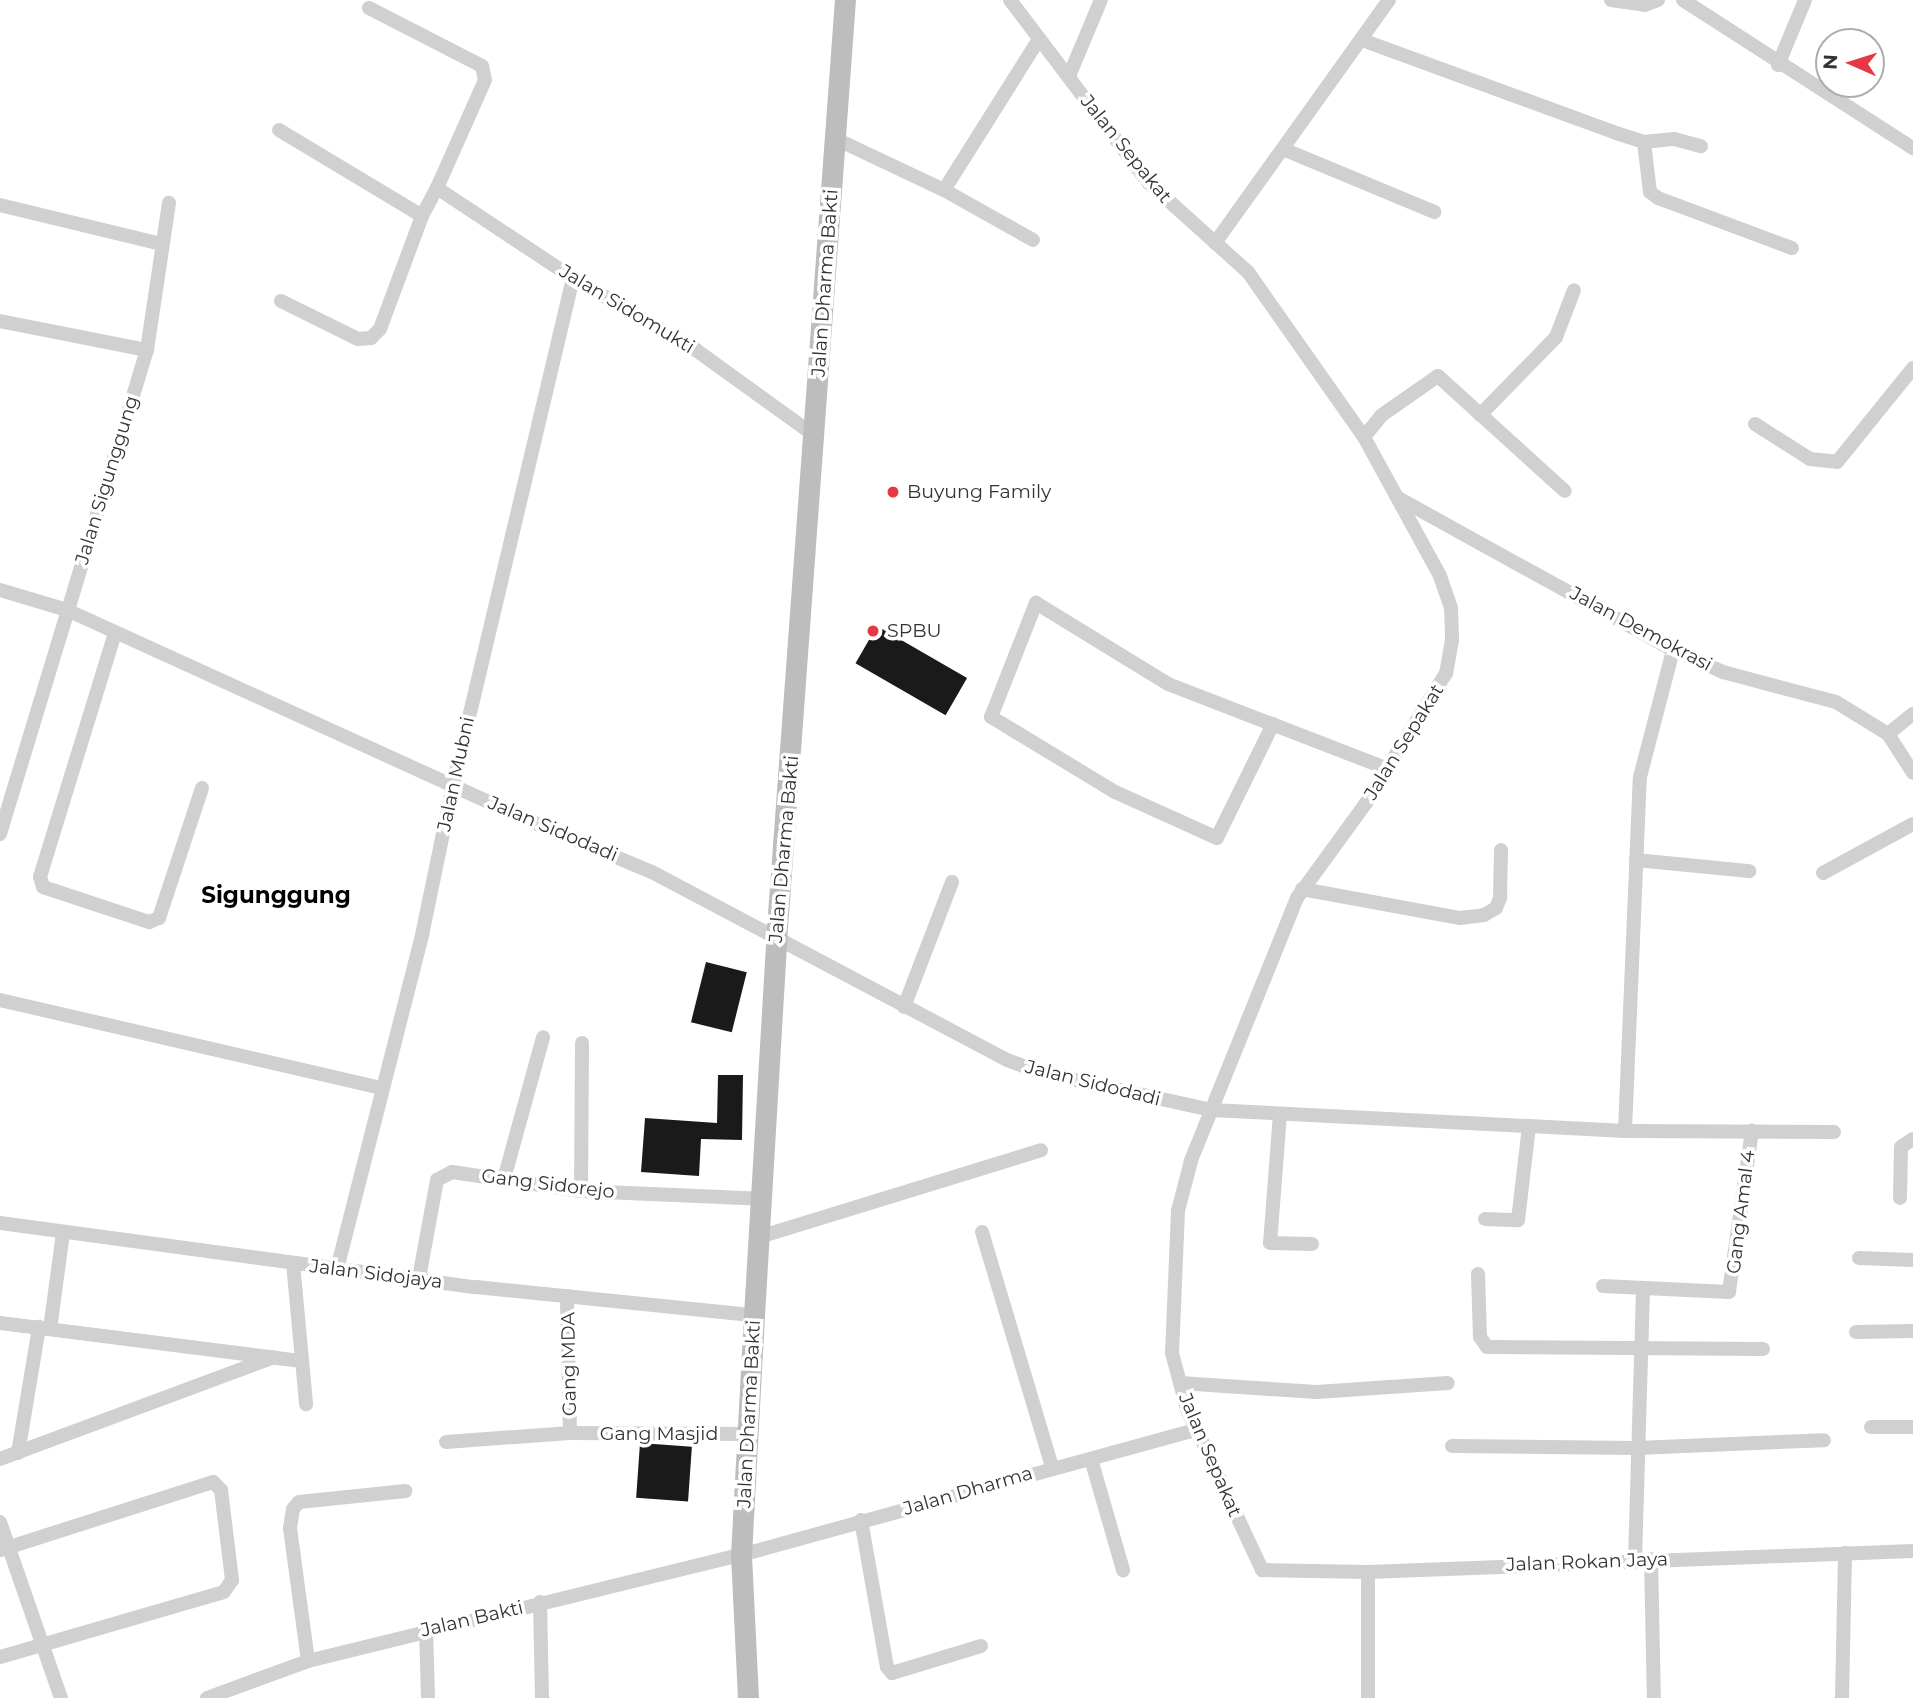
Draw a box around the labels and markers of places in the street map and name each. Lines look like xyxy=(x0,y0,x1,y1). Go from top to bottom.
place label: Buyung Family xyxy=(907,481,1051,503)
marker: Buyung Family xyxy=(885,484,901,500)
place label: SPBU xyxy=(887,620,942,642)
marker: SPBU xyxy=(865,623,881,639)

